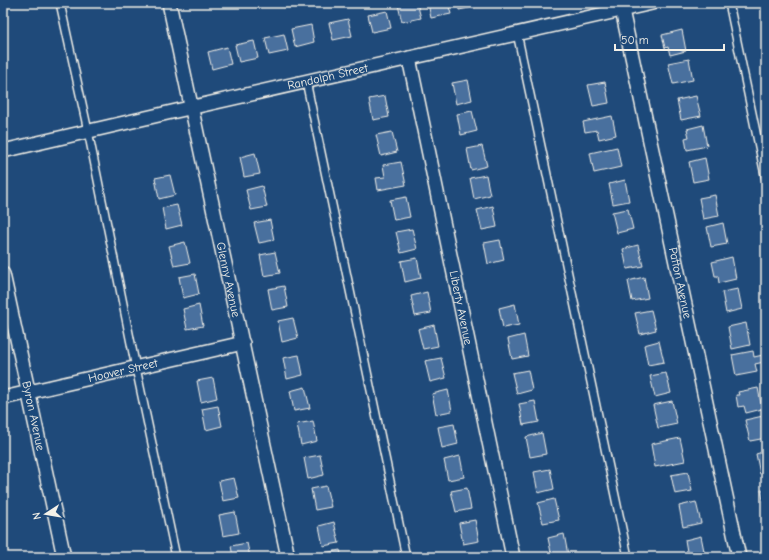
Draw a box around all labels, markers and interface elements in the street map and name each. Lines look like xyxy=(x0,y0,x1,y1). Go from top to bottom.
scale bar xyxy=(615,26,724,52)
text: 50 m xyxy=(621,33,649,47)
street label: Randolph Street xyxy=(286,61,370,93)
street label: Glenny Avenue xyxy=(214,241,243,319)
street label: Patton Avenue xyxy=(666,246,695,320)
street label: Liberty Avenue xyxy=(446,269,476,346)
street label: Hoover Street xyxy=(87,356,160,385)
street label: Byron Avenue xyxy=(19,380,48,452)
north arrow xyxy=(26,494,66,534)
text: N xyxy=(30,511,44,521)

